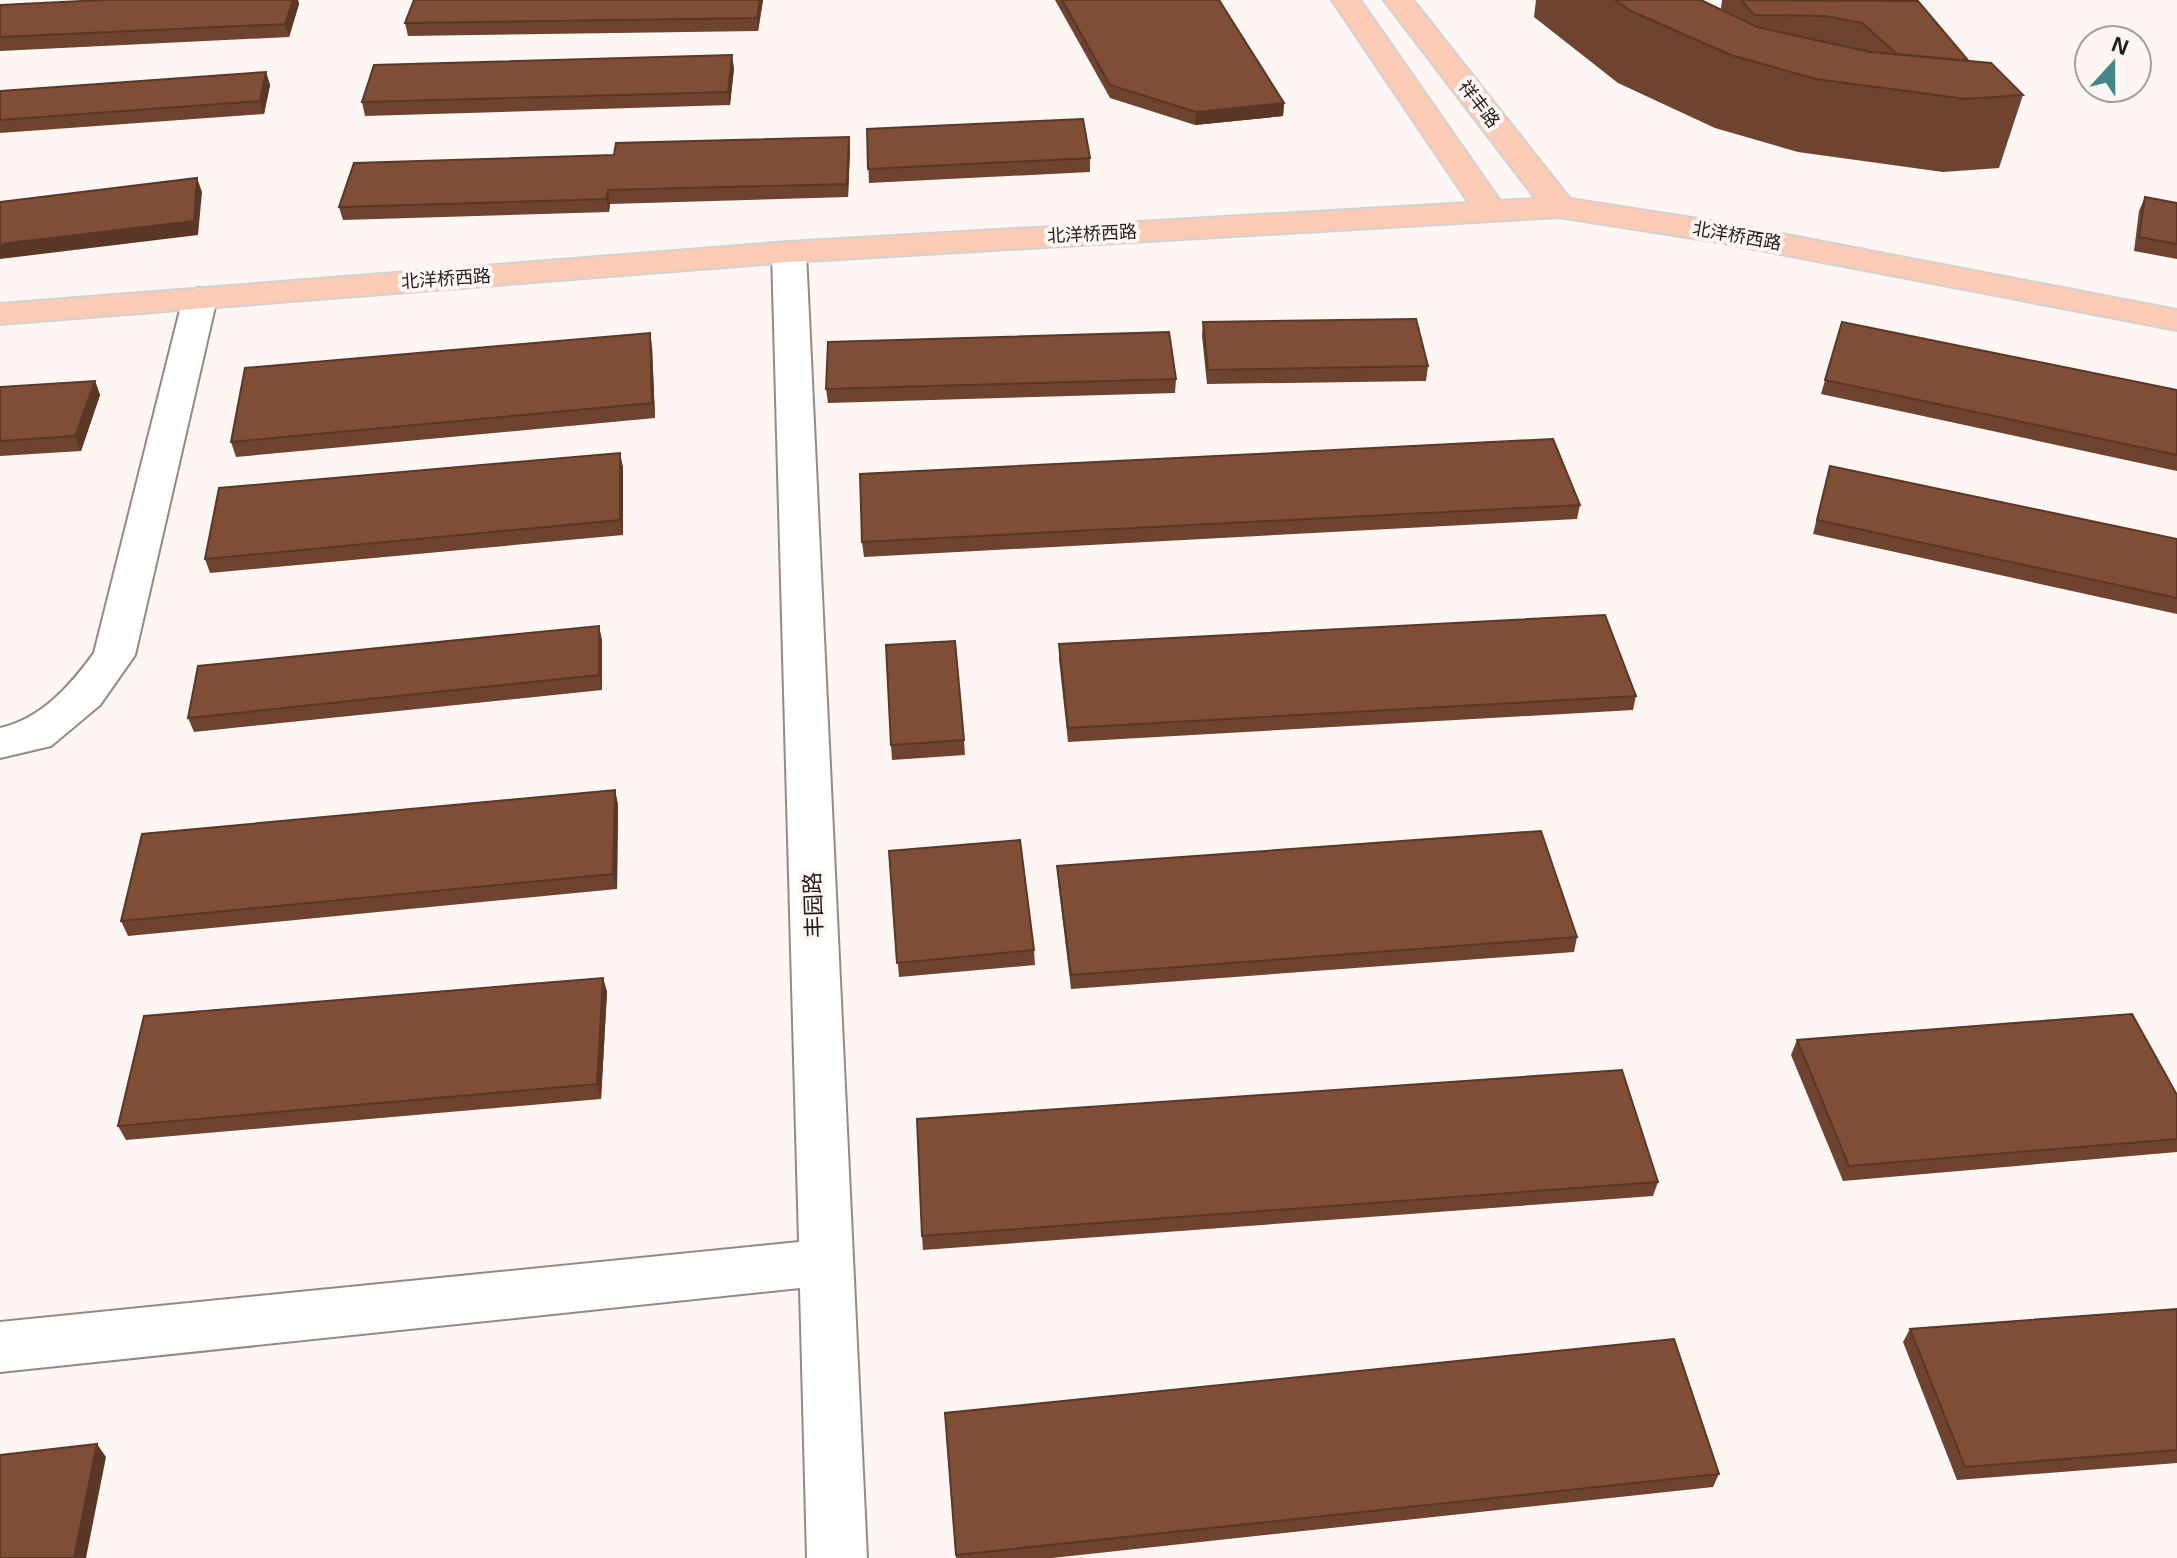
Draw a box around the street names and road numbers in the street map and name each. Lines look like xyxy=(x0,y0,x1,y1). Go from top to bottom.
street label: 祥丰路 xyxy=(1454,77,1504,131)
street label: 北洋桥西路 xyxy=(1691,218,1783,254)
street label: 北洋桥西路 xyxy=(1047,222,1137,246)
street label: 北洋桥西路 xyxy=(400,266,492,292)
street label: 丰园路 xyxy=(800,872,827,938)

